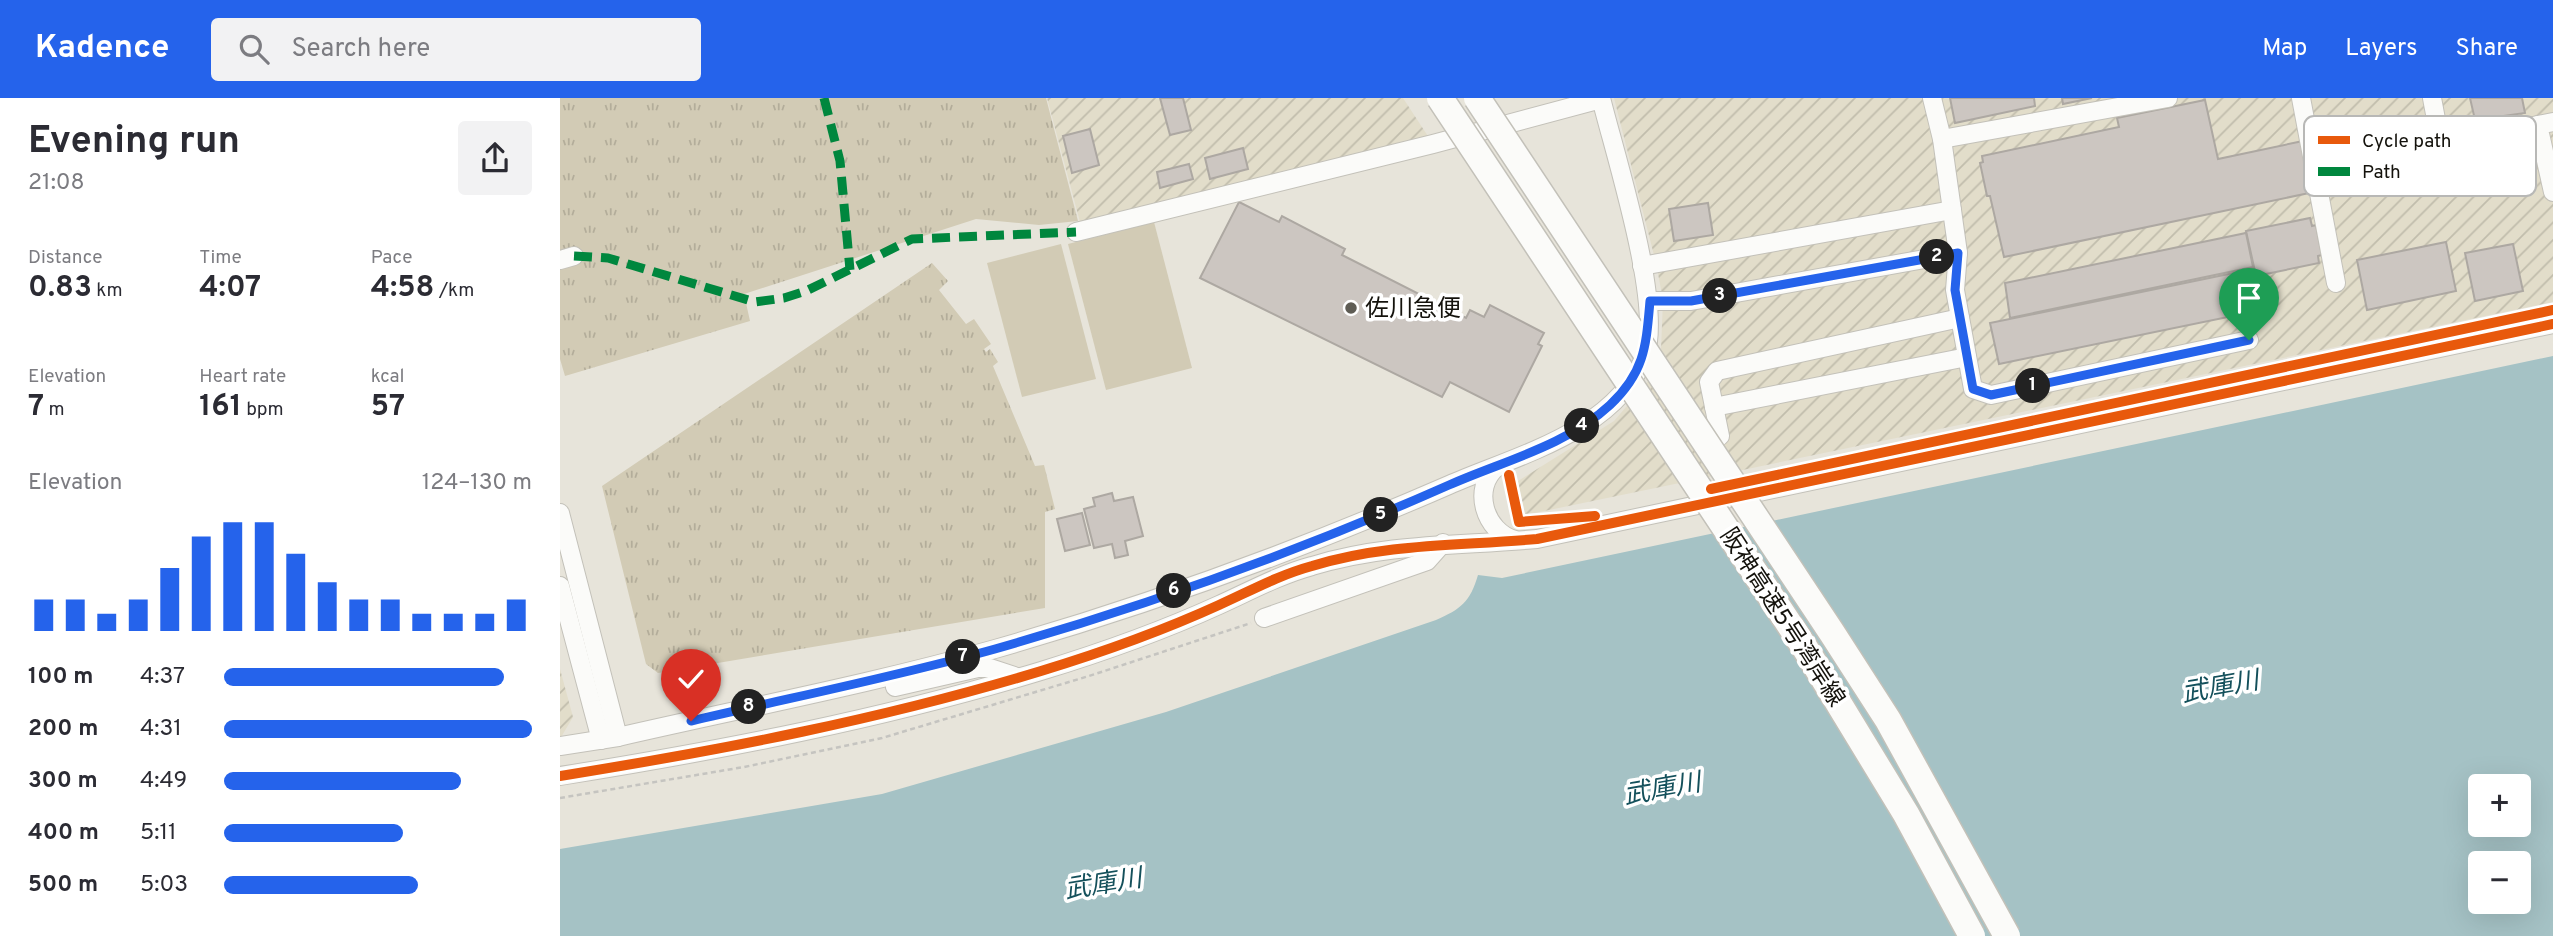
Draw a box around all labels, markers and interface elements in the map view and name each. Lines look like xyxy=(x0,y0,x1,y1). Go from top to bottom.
search box xyxy=(211,18,701,81)
text: Kadence xyxy=(35,28,169,70)
icon: search xyxy=(235,30,273,68)
text: Search here xyxy=(291,33,430,66)
text: Map xyxy=(2262,34,2307,64)
text: Layers xyxy=(2345,34,2417,64)
text: Share xyxy=(2455,34,2518,64)
legend xyxy=(2304,116,2536,196)
text: Evening run xyxy=(28,118,240,167)
button: share xyxy=(458,121,532,195)
text: Cycle path xyxy=(2362,130,2451,154)
text: Path xyxy=(2362,161,2401,185)
text: 21:08 xyxy=(28,169,85,198)
pin: 2 xyxy=(1920,240,1954,274)
text: 2 xyxy=(1931,244,1942,268)
text: Distance xyxy=(28,246,103,270)
text: Time xyxy=(199,246,242,270)
text: Pace xyxy=(371,246,412,270)
pin xyxy=(2219,268,2279,340)
text: 0.83 xyxy=(28,270,92,307)
text: 4:07 xyxy=(199,270,261,307)
text: 4:58 xyxy=(371,270,434,307)
pin: 3 xyxy=(1702,278,1738,314)
text: km xyxy=(92,279,123,303)
text: /km xyxy=(434,279,474,303)
icon: arrive xyxy=(2230,279,2268,317)
text: 3 xyxy=(1714,283,1725,307)
place label: 佐川急便 xyxy=(1365,295,1461,325)
marker: 佐川急便 xyxy=(1343,300,1359,316)
text: Elevation xyxy=(28,365,106,389)
text: Heart rate xyxy=(199,365,286,389)
text: kcal xyxy=(371,365,404,389)
pin: 1 xyxy=(2016,368,2050,404)
text: 1 xyxy=(2029,373,2036,397)
text: 7 xyxy=(28,389,44,426)
text: 161 xyxy=(199,389,242,426)
text: 57 xyxy=(371,389,405,426)
text: m xyxy=(44,398,65,422)
text: bpm xyxy=(242,398,284,422)
pin: 4 xyxy=(1564,408,1600,444)
text: 4 xyxy=(1575,413,1588,437)
text: Elevation xyxy=(28,469,123,498)
text: 124–130 m xyxy=(422,469,532,498)
pin: 5 xyxy=(1364,498,1398,532)
text: 5 xyxy=(1375,502,1386,526)
street label: 阪神高速5号湾岸線 xyxy=(1712,523,1850,713)
pin: 6 xyxy=(1156,574,1192,608)
text: 6 xyxy=(1168,578,1179,602)
pin: 7 xyxy=(946,640,980,674)
text: 7 xyxy=(957,644,968,668)
pin xyxy=(661,649,721,721)
icon: check xyxy=(672,660,710,698)
text: 100 m xyxy=(28,663,93,692)
text: 4:37 xyxy=(140,663,185,692)
water label: 武庫川 xyxy=(2179,665,2265,711)
pin: 8 xyxy=(732,690,766,724)
text: 8 xyxy=(743,694,754,718)
text: 200 m xyxy=(28,715,98,744)
text: 4:31 xyxy=(140,715,182,744)
text: 300 m xyxy=(28,767,98,796)
text: 4:49 xyxy=(140,767,187,796)
water label: 武庫川 xyxy=(1621,767,1707,813)
map controls xyxy=(2468,774,2531,914)
button: + xyxy=(2468,774,2531,837)
text: 400 m xyxy=(28,819,99,848)
text: 5:11 xyxy=(140,819,177,848)
button: − xyxy=(2468,851,2531,914)
water label: 武庫川 xyxy=(1062,863,1147,908)
text: 500 m xyxy=(28,871,98,900)
text: 5:03 xyxy=(140,871,188,900)

